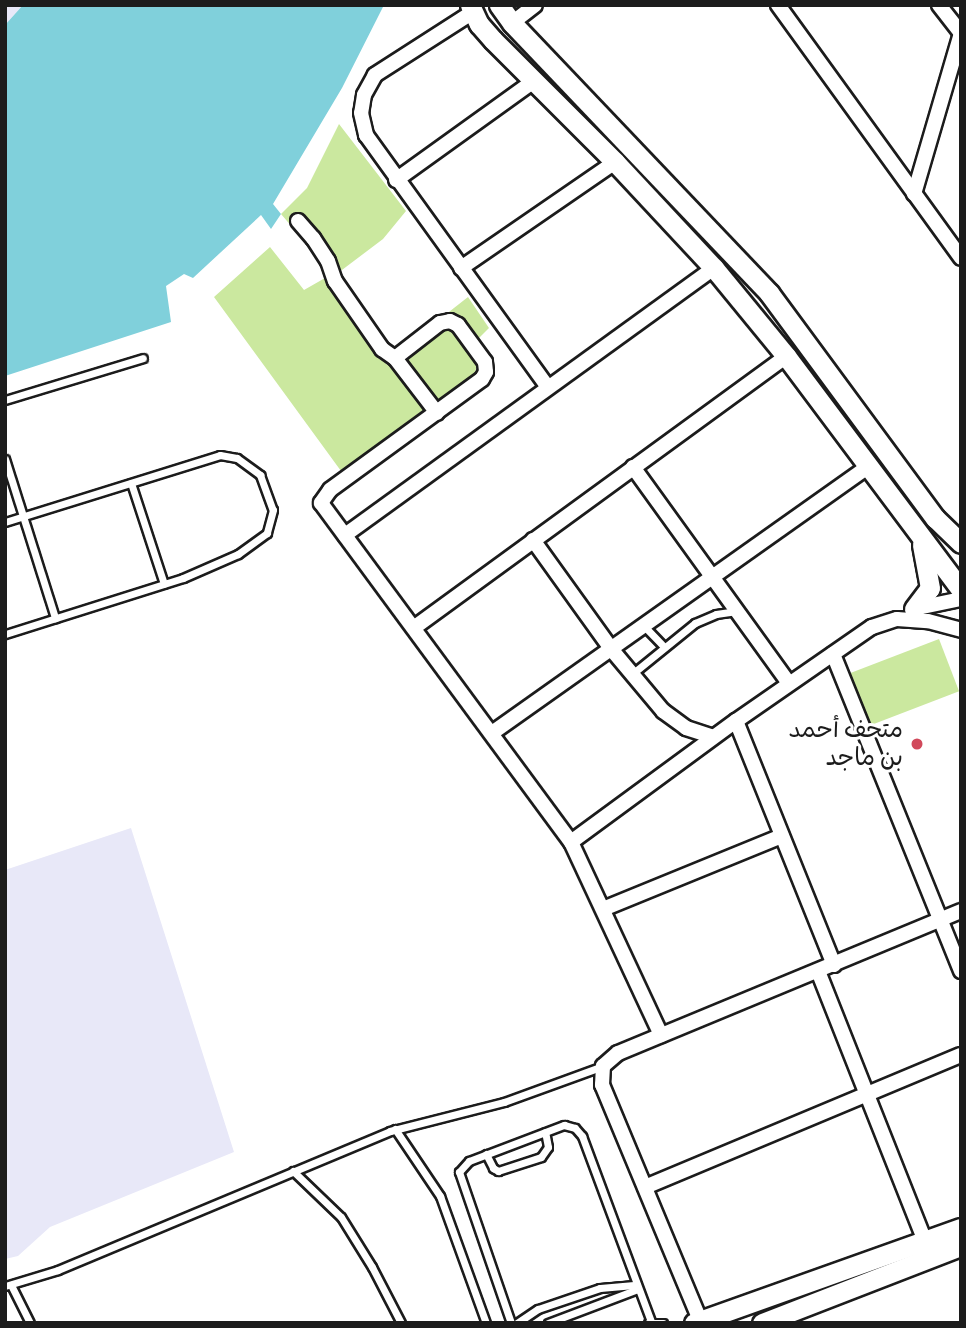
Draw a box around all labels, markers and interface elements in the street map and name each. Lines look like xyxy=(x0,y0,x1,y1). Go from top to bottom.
place label: متحف أحمد بن ماجد xyxy=(789,716,903,772)
marker: متحف أحمد بن ماجد xyxy=(909,736,925,752)

